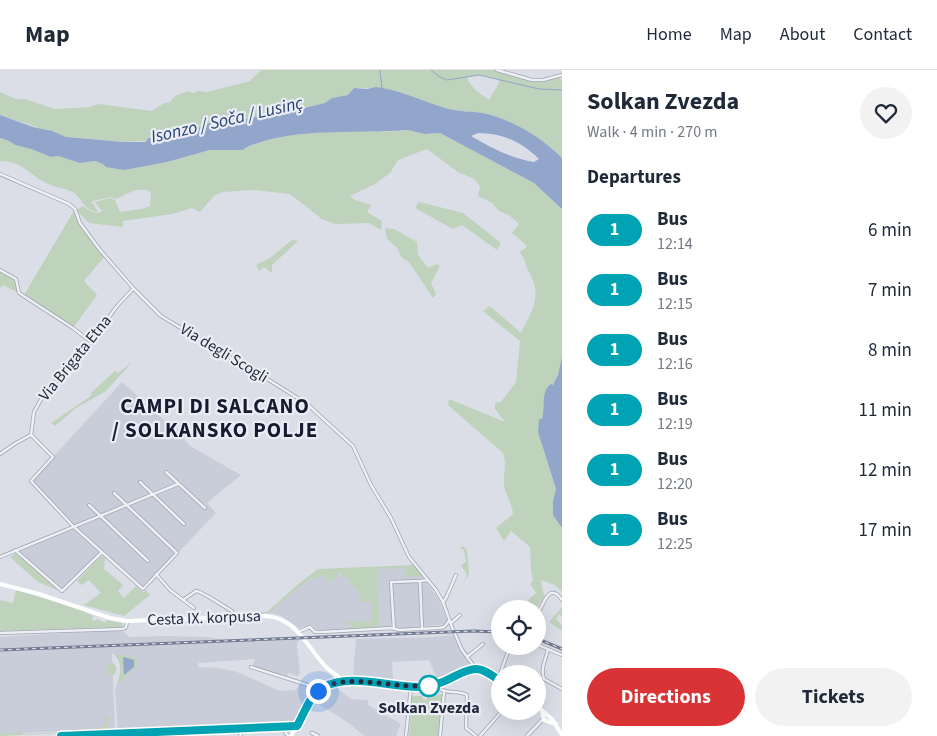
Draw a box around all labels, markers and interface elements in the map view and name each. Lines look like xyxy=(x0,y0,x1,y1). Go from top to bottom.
text: Map xyxy=(25,17,70,52)
text: Home xyxy=(646,22,692,47)
text: Map xyxy=(720,22,752,47)
text: About xyxy=(780,22,825,47)
text: Contact xyxy=(853,22,912,47)
text: Solkan Zvezda xyxy=(587,84,739,119)
button: heart xyxy=(860,87,912,139)
water label: Isonzo / Soča / Lusinç xyxy=(148,90,306,150)
text: Walk · 4 min · 270 m xyxy=(587,121,718,143)
text: Departures xyxy=(587,164,681,191)
text: Bus xyxy=(657,206,688,233)
text: 1 xyxy=(610,217,619,242)
text: 6 min xyxy=(868,217,912,244)
text: 12:14 xyxy=(657,233,693,255)
text: Bus xyxy=(657,266,688,293)
text: 1 xyxy=(610,277,619,302)
text: 7 min xyxy=(868,277,912,304)
text: 12:15 xyxy=(657,293,693,315)
street label: Via Brigata Etna xyxy=(34,310,116,406)
street label: Via degli Scogli xyxy=(176,318,272,388)
text: Bus xyxy=(657,326,688,353)
text: 1 xyxy=(610,337,619,362)
text: 8 min xyxy=(868,337,912,364)
text: 12:16 xyxy=(657,353,693,375)
text: Bus xyxy=(657,386,688,413)
district label: CAMPI DI SALCANO / SOLKANSKO POLJE xyxy=(112,391,318,445)
text: 1 xyxy=(610,397,619,422)
text: 11 min xyxy=(858,397,912,424)
text: 12:19 xyxy=(657,413,693,435)
text: Bus xyxy=(657,446,688,473)
text: 1 xyxy=(610,457,619,482)
text: 12 min xyxy=(858,457,912,484)
text: 12:20 xyxy=(657,473,693,495)
text: Bus xyxy=(657,506,688,533)
text: 1 xyxy=(610,517,619,542)
text: 17 min xyxy=(858,517,912,544)
text: 12:25 xyxy=(657,533,693,555)
map controls xyxy=(491,600,546,720)
button: locate xyxy=(491,600,546,655)
street label: Cesta IX. korpusa xyxy=(147,605,261,631)
button: layers xyxy=(491,665,546,720)
button: Directions xyxy=(587,668,745,726)
button: Tickets xyxy=(755,668,912,726)
marker: Solkan Zvezda xyxy=(418,675,440,697)
your location xyxy=(306,679,331,704)
place label: Solkan Zvezda xyxy=(378,697,480,719)

